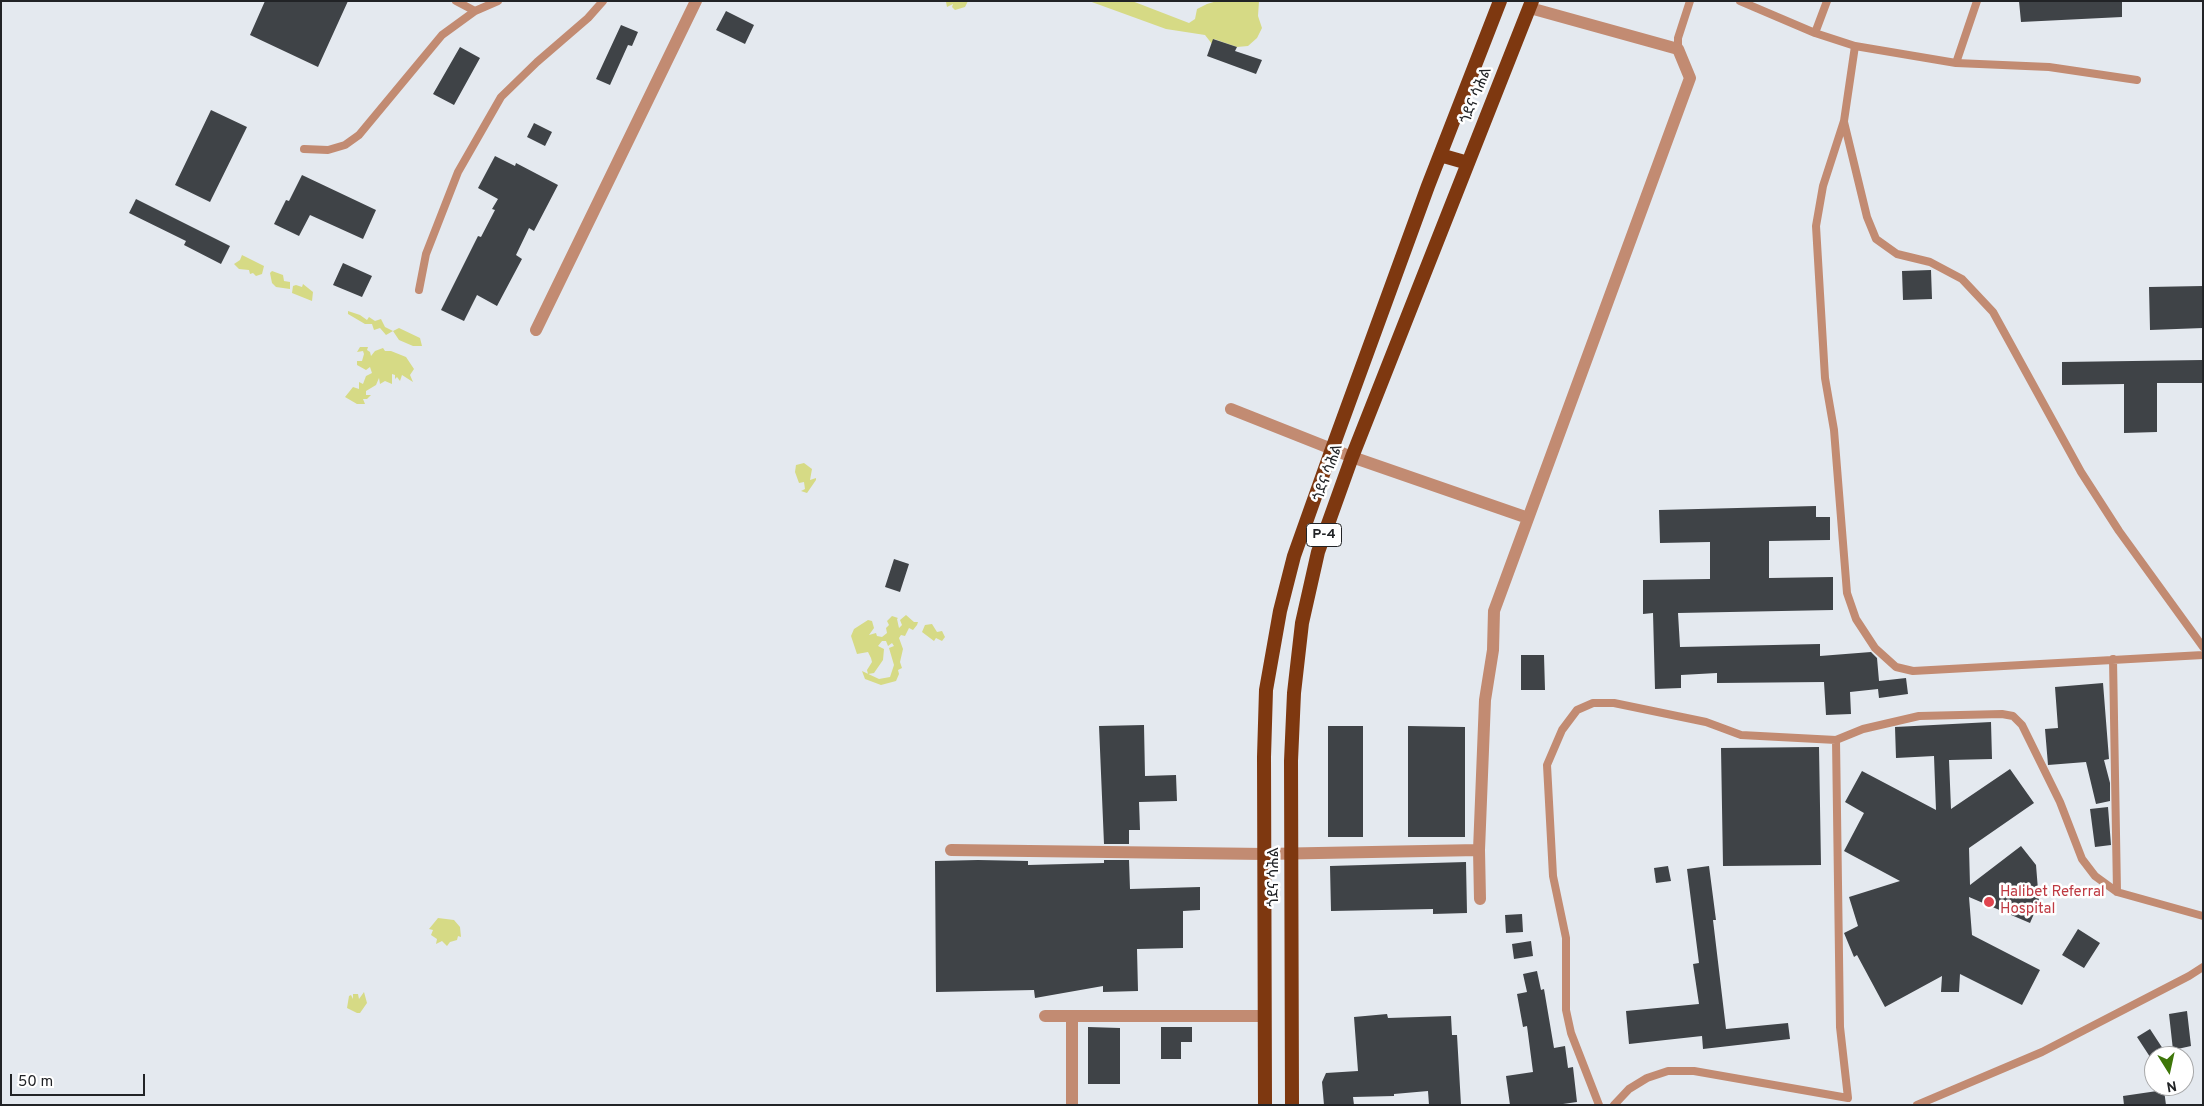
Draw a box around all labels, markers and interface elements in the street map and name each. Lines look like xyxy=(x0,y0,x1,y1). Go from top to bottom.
street label: ጎደና ሳሕል xyxy=(1458,65,1496,127)
street label: ጎደና ሳሕል xyxy=(1310,442,1348,504)
road number: P-4 xyxy=(1306,524,1342,546)
street label: ጎደና ሳሕል xyxy=(1266,847,1284,907)
place label: Halibet Referral Hospital xyxy=(2000,884,2105,919)
marker: Halibet Referral Hospital xyxy=(1982,895,1996,909)
north arrow xyxy=(2144,1046,2194,1096)
scale bar xyxy=(12,1064,148,1096)
text: 50 m xyxy=(18,1073,53,1092)
text: N xyxy=(2165,1076,2178,1095)

